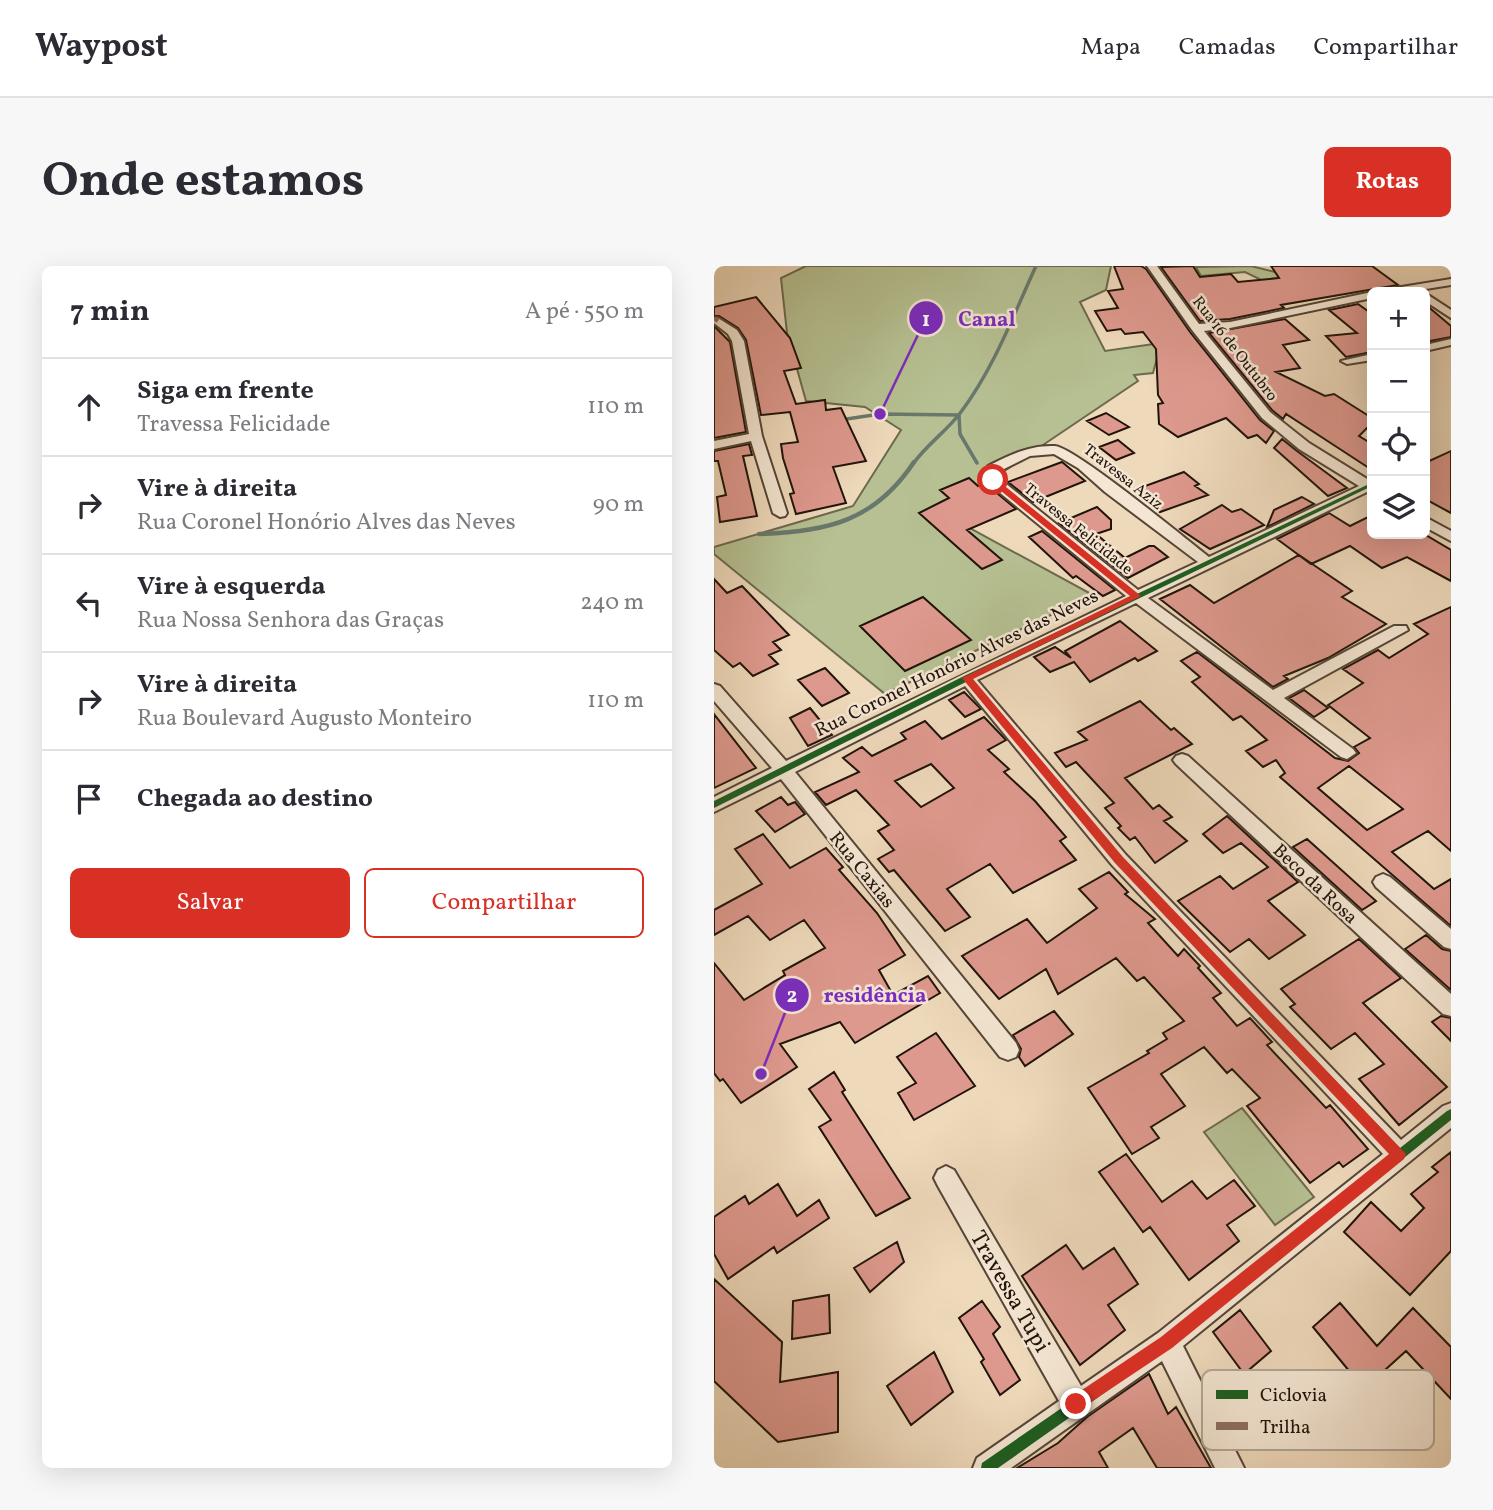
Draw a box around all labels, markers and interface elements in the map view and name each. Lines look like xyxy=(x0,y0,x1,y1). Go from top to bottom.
text: Waypost xyxy=(35,25,168,71)
text: Mapa xyxy=(1081,31,1141,65)
text: Camadas xyxy=(1179,31,1275,65)
text: Compartilhar xyxy=(1313,31,1458,65)
button: Rotas xyxy=(1324,147,1451,217)
text: Onde estamos xyxy=(42,148,364,217)
map controls xyxy=(1367,287,1430,539)
button: + xyxy=(1367,287,1430,350)
text: 7 min xyxy=(70,291,150,333)
street label: Rua 16 de Outubro xyxy=(1186,292,1282,406)
text: A pé · 550 m xyxy=(525,296,644,328)
callout: Canal xyxy=(909,297,1029,339)
text: 1 xyxy=(922,306,930,335)
text: Canal xyxy=(958,306,1016,335)
button: − xyxy=(1367,350,1430,413)
text: Siga em frente xyxy=(137,373,314,409)
icon: ahead xyxy=(70,388,108,426)
text: 110 m xyxy=(587,391,644,423)
text: Travessa Felicidade xyxy=(137,409,330,441)
button: locate xyxy=(1367,413,1430,476)
street label: Travessa Aziz xyxy=(1078,439,1167,516)
route start xyxy=(977,464,1008,495)
text: Vire à direita xyxy=(137,471,297,507)
button: layers xyxy=(1367,476,1430,539)
street label: Travessa Felicidade xyxy=(1019,479,1137,580)
icon: right xyxy=(70,486,108,524)
text: 90 m xyxy=(593,489,644,521)
text: Rua Coronel Honório Alves das Neves xyxy=(137,507,516,539)
text: Vire à esquerda xyxy=(137,569,326,605)
icon: left xyxy=(70,584,108,622)
street label: Rua Coronel Honório Alves das Neves xyxy=(811,584,1103,744)
text: 240 m xyxy=(580,587,644,619)
text: Rua Nossa Senhora das Graças xyxy=(137,605,444,637)
text: Vire à direita xyxy=(137,667,297,703)
icon: right xyxy=(70,682,108,720)
text: 110 m xyxy=(587,685,644,717)
text: Rua Boulevard Augusto Monteiro xyxy=(137,703,472,735)
icon: arrive xyxy=(70,780,108,818)
text: Chegada ao destino xyxy=(137,781,373,817)
street label: Rua Caxias xyxy=(822,826,900,914)
street label: Beco da Rosa xyxy=(1266,838,1363,931)
button: Salvar xyxy=(70,868,350,938)
button: Compartilhar xyxy=(364,868,644,938)
callout: residência xyxy=(774,974,940,1016)
text: 2 xyxy=(787,982,797,1011)
text: residência xyxy=(824,982,926,1011)
street label: Travessa Tupi xyxy=(961,1225,1057,1359)
legend xyxy=(1202,1370,1434,1450)
text: Ciclovia xyxy=(1260,1383,1327,1409)
route end xyxy=(1060,1388,1091,1419)
text: Trilha xyxy=(1260,1415,1311,1441)

